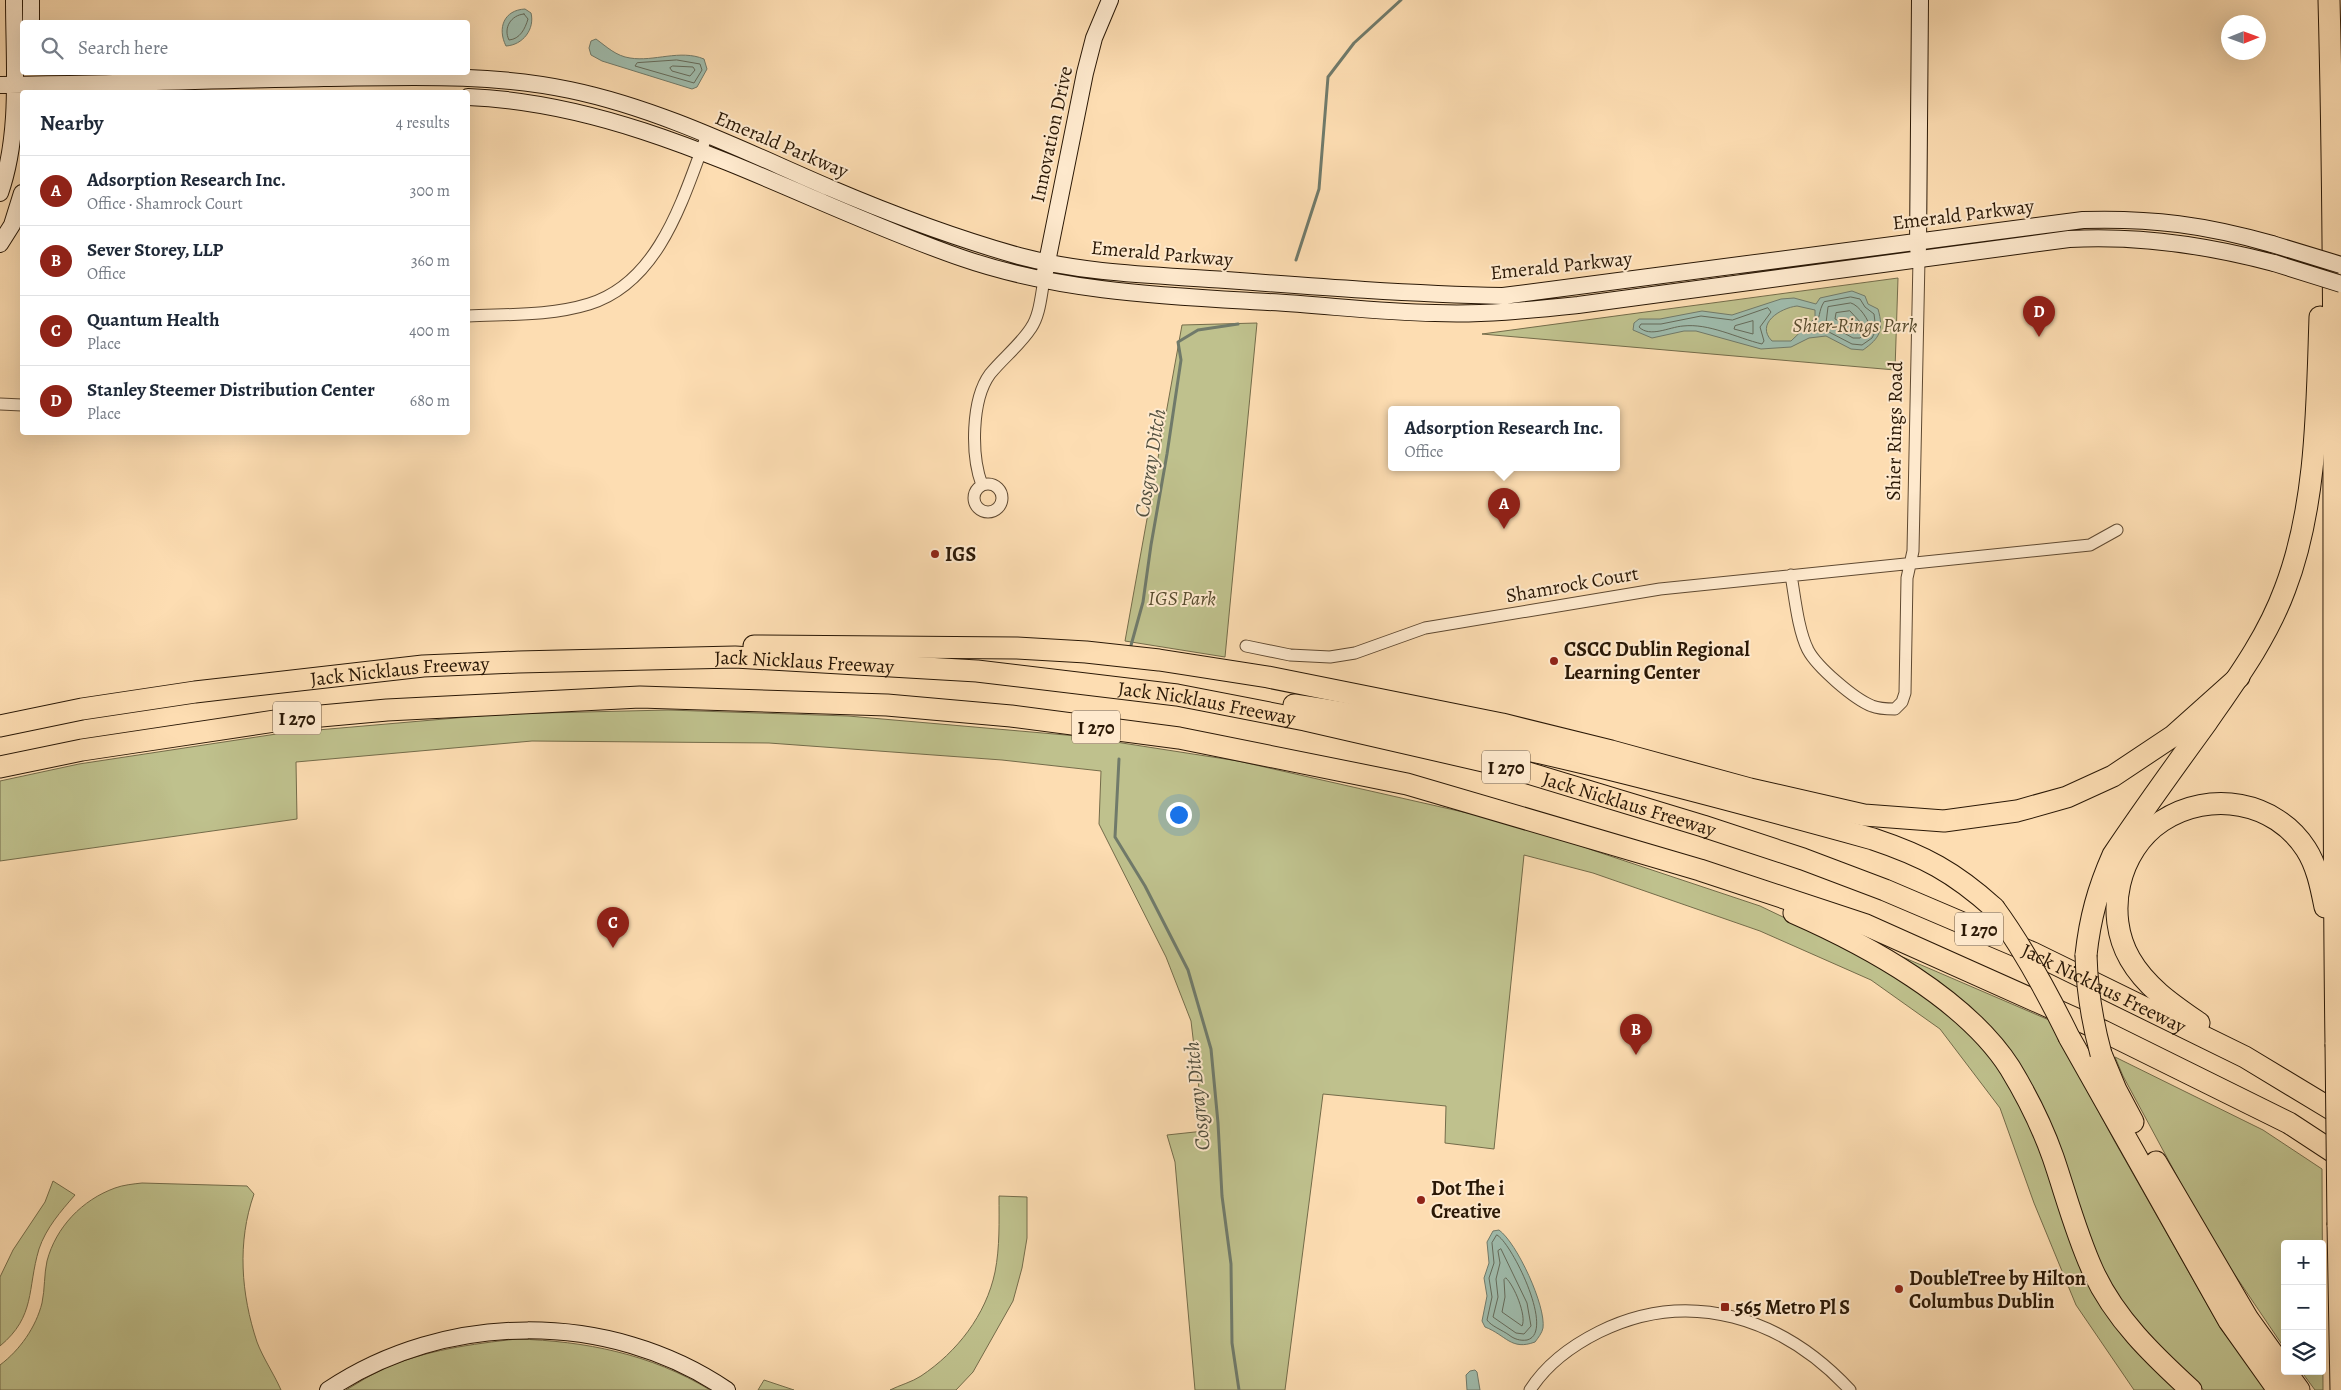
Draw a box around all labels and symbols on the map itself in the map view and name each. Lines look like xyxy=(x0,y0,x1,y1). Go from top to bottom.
north arrow xyxy=(2221,15,2266,60)
street label: Innovation Drive xyxy=(1024,64,1079,205)
street label: Emerald Parkway xyxy=(711,104,854,185)
street label: Emerald Parkway xyxy=(1891,192,2036,237)
street label: Emerald Parkway xyxy=(1090,234,1235,273)
street label: Emerald Parkway xyxy=(1489,245,1634,286)
pin: D xyxy=(2023,296,2055,337)
park label: Shier-Rings Park xyxy=(1793,312,1917,339)
street label: Shier Rings Road xyxy=(1880,361,1909,501)
water label: Cosgray Ditch xyxy=(1128,407,1172,519)
pin: A xyxy=(1488,488,1520,529)
place label: IGS xyxy=(945,541,976,568)
marker: IGS xyxy=(929,548,941,560)
street label: Shamrock Court xyxy=(1504,559,1641,609)
park label: IGS Park xyxy=(1148,585,1216,612)
place label: CSCC Dublin Regional Learning Center xyxy=(1564,636,1750,686)
street label: Jack Nicklaus Freeway xyxy=(714,644,896,680)
street label: Jack Nicklaus Freeway xyxy=(309,650,491,693)
marker: CSCC Dublin Regional Learning Center xyxy=(1548,655,1560,667)
street label: Jack Nicklaus Freeway xyxy=(1116,675,1299,732)
road number: I 270 xyxy=(273,701,321,734)
road number: I 270 xyxy=(1072,710,1120,744)
road number: I 270 xyxy=(1482,750,1530,784)
street label: Jack Nicklaus Freeway xyxy=(1539,765,1720,844)
your location xyxy=(1166,802,1192,828)
pin: C xyxy=(597,907,629,948)
road number: I 270 xyxy=(1955,912,2003,946)
street label: Jack Nicklaus Freeway xyxy=(2018,937,2192,1041)
pin: B xyxy=(1620,1014,1652,1055)
water label: Cosgray Ditch xyxy=(1177,1040,1217,1152)
place label: Dot The i Creative xyxy=(1431,1175,1504,1225)
marker: Dot The i Creative xyxy=(1415,1194,1427,1206)
place label: DoubleTree by Hilton Columbus Dublin xyxy=(1909,1265,2086,1315)
marker: DoubleTree by Hilton Columbus Dublin xyxy=(1893,1283,1905,1295)
place label: 565 Metro Pl S xyxy=(1735,1294,1850,1321)
marker: 565 Metro Pl S xyxy=(1719,1301,1731,1313)

